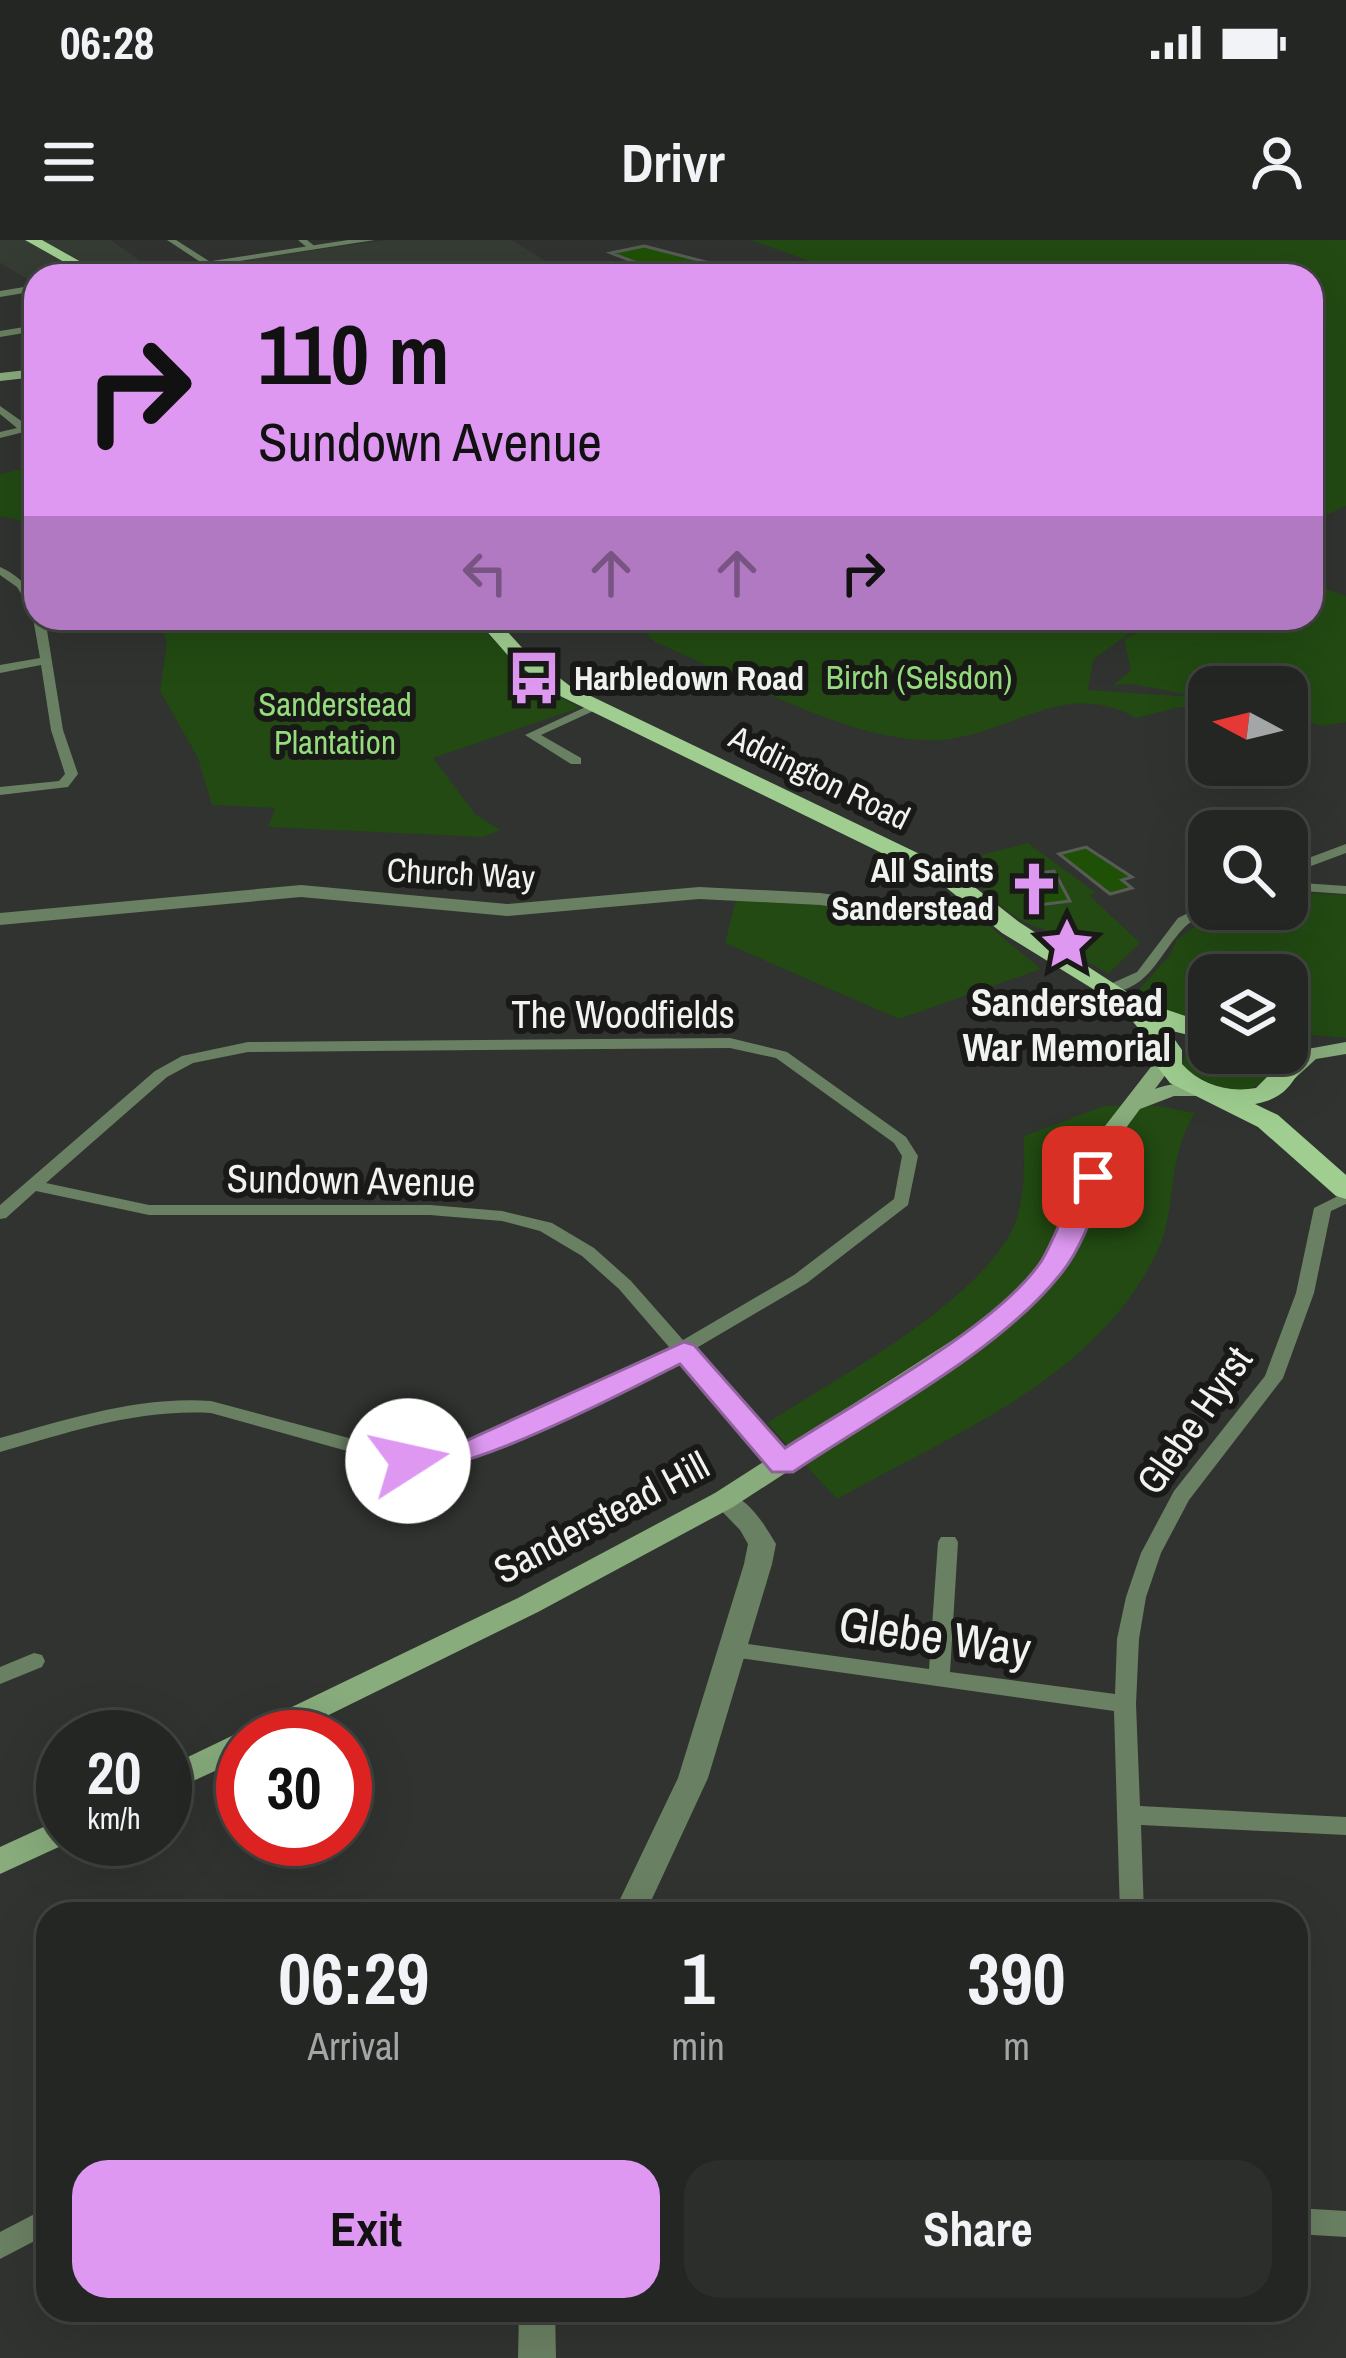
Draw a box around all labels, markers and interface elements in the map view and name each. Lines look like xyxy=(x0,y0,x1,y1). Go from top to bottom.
text: 06:28 xyxy=(60,12,154,73)
text: Drivr xyxy=(621,126,725,199)
icon: menu xyxy=(36,129,102,195)
icon: person xyxy=(1244,129,1310,195)
text: 110 m xyxy=(258,297,450,410)
icon: right xyxy=(60,312,216,468)
text: Sundown Avenue xyxy=(258,405,602,478)
icon: left xyxy=(452,540,518,606)
icon: ahead xyxy=(578,540,644,606)
icon: ahead xyxy=(704,540,770,606)
icon: right xyxy=(830,540,896,606)
bus stop icon: Harbledown Road xyxy=(505,649,563,707)
park label: Birch (Selsdon) xyxy=(826,655,1012,699)
place label: Harbledown Road xyxy=(574,656,804,700)
north arrow xyxy=(1188,666,1308,786)
map controls xyxy=(1188,666,1308,1074)
park label: Sanderstead Plantation xyxy=(258,682,412,764)
street label: Addington Road xyxy=(722,714,918,840)
button: search xyxy=(1188,810,1308,930)
street label: Church Way xyxy=(386,847,536,899)
place label: All Saints Sanderstead xyxy=(832,848,994,930)
church icon: All Saints Sanderstead xyxy=(1005,860,1063,918)
place icon: Sanderstead War Memorial xyxy=(1038,915,1096,973)
button: layers xyxy=(1188,954,1308,1074)
place label: Sanderstead War Memorial xyxy=(963,976,1171,1073)
street label: The Woodfields xyxy=(511,988,735,1040)
pin xyxy=(1042,1126,1144,1228)
icon: arrive xyxy=(1060,1144,1126,1210)
street label: Sundown Avenue xyxy=(226,1152,476,1208)
street label: Glebe Hyrst xyxy=(1124,1336,1264,1504)
position arrow xyxy=(345,1398,471,1524)
street label: Sanderstead Hill xyxy=(484,1439,718,1595)
street label: Glebe Way xyxy=(835,1590,1036,1681)
speed limit sign: 30 xyxy=(216,1710,372,1866)
text: 20 xyxy=(87,1732,141,1813)
text: km/h xyxy=(87,1798,141,1838)
text: 06:29 xyxy=(278,1929,429,2026)
text: 1 xyxy=(682,1929,715,2026)
text: 390 xyxy=(967,1929,1066,2026)
text: Arrival xyxy=(308,2020,400,2072)
text: min xyxy=(672,2020,725,2072)
text: m xyxy=(1003,2020,1030,2072)
button: Exit xyxy=(72,2160,660,2298)
button: Share xyxy=(684,2160,1272,2298)

